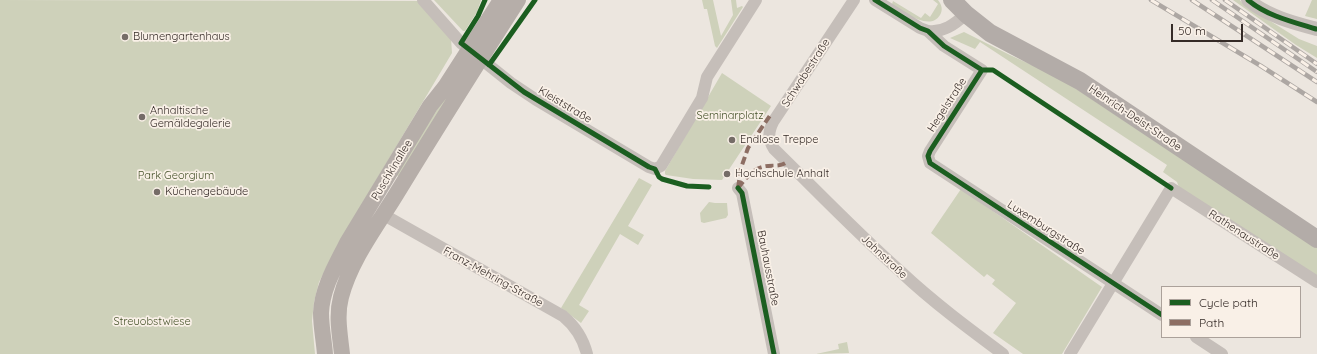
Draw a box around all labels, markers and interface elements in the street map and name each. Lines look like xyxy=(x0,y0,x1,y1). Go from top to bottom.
scale bar xyxy=(1173,16,1245,42)
text: 50 m xyxy=(1178,23,1206,38)
place label: Blumengartenhaus xyxy=(133,30,230,44)
marker: Blumengartenhaus xyxy=(120,32,130,42)
street label: Schwabestraße xyxy=(779,36,833,110)
street label: Hegelstraße xyxy=(925,75,969,135)
street label: Heinrich-Deist-Straße xyxy=(1086,82,1184,154)
street label: Kleiststraße xyxy=(536,84,594,126)
place label: Anhaltische Gemäldegalerie xyxy=(150,104,231,130)
park label: Seminarplatz xyxy=(697,109,763,123)
marker: Anhaltische Gemäldegalerie xyxy=(137,112,147,122)
place label: Endlose Treppe xyxy=(740,133,818,147)
marker: Endlose Treppe xyxy=(727,135,737,145)
street label: Puschkinallee xyxy=(369,137,415,203)
place label: Hochschule Anhalt xyxy=(735,167,829,181)
park label: Park Georgium xyxy=(138,169,214,183)
marker: Hochschule Anhalt xyxy=(722,169,732,179)
place label: Küchengebäude xyxy=(165,185,248,199)
marker: Küchengebäude xyxy=(152,187,162,197)
street label: Luxemburgstraße xyxy=(1005,198,1087,258)
street label: Rathenaustraße xyxy=(1206,207,1282,263)
street label: Bauhausstraße xyxy=(754,229,782,307)
street label: Jahnstraße xyxy=(858,232,910,282)
street label: Franz-Mehring-Straße xyxy=(441,244,545,310)
legend xyxy=(1161,286,1301,338)
text: Cycle path xyxy=(1199,295,1258,310)
park label: Streuobstwiese xyxy=(113,315,191,329)
text: Path xyxy=(1199,315,1224,330)

